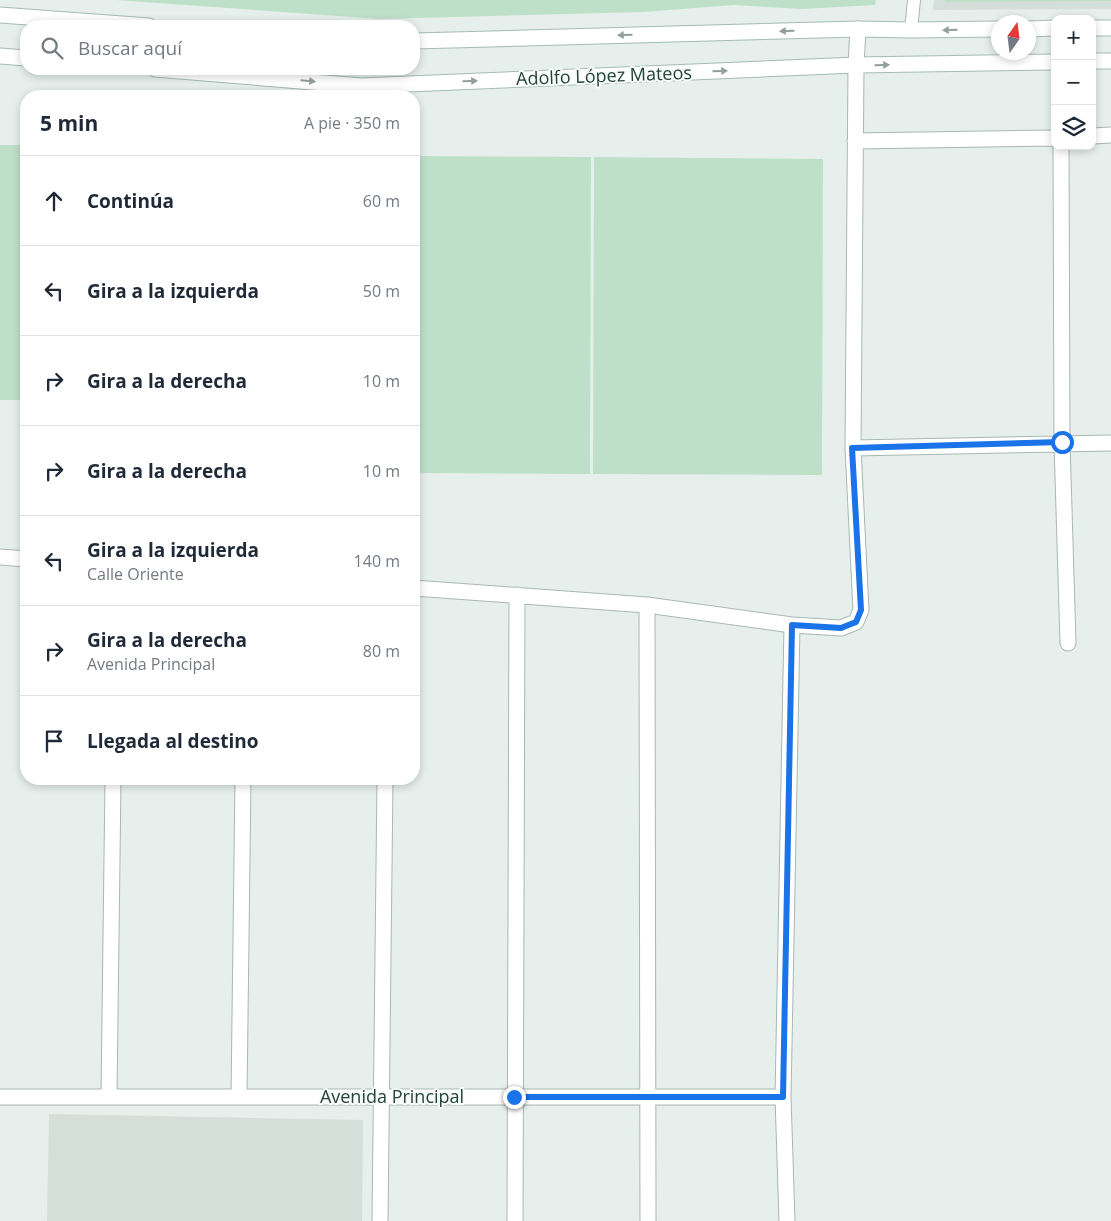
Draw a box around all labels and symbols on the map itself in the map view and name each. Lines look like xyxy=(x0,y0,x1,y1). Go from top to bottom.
north arrow xyxy=(991,15,1036,60)
one-way arrow xyxy=(942,26,958,34)
one-way arrow xyxy=(779,27,795,35)
one-way arrow xyxy=(617,31,633,39)
street label: Adolfo López Mateos xyxy=(516,60,692,90)
one-way arrow xyxy=(875,61,891,69)
one-way arrow xyxy=(712,67,728,75)
one-way arrow xyxy=(300,77,316,85)
one-way arrow xyxy=(462,77,478,85)
route start xyxy=(1051,431,1074,454)
street label: Avenida Principal xyxy=(320,1084,464,1108)
route end xyxy=(503,1086,526,1109)

